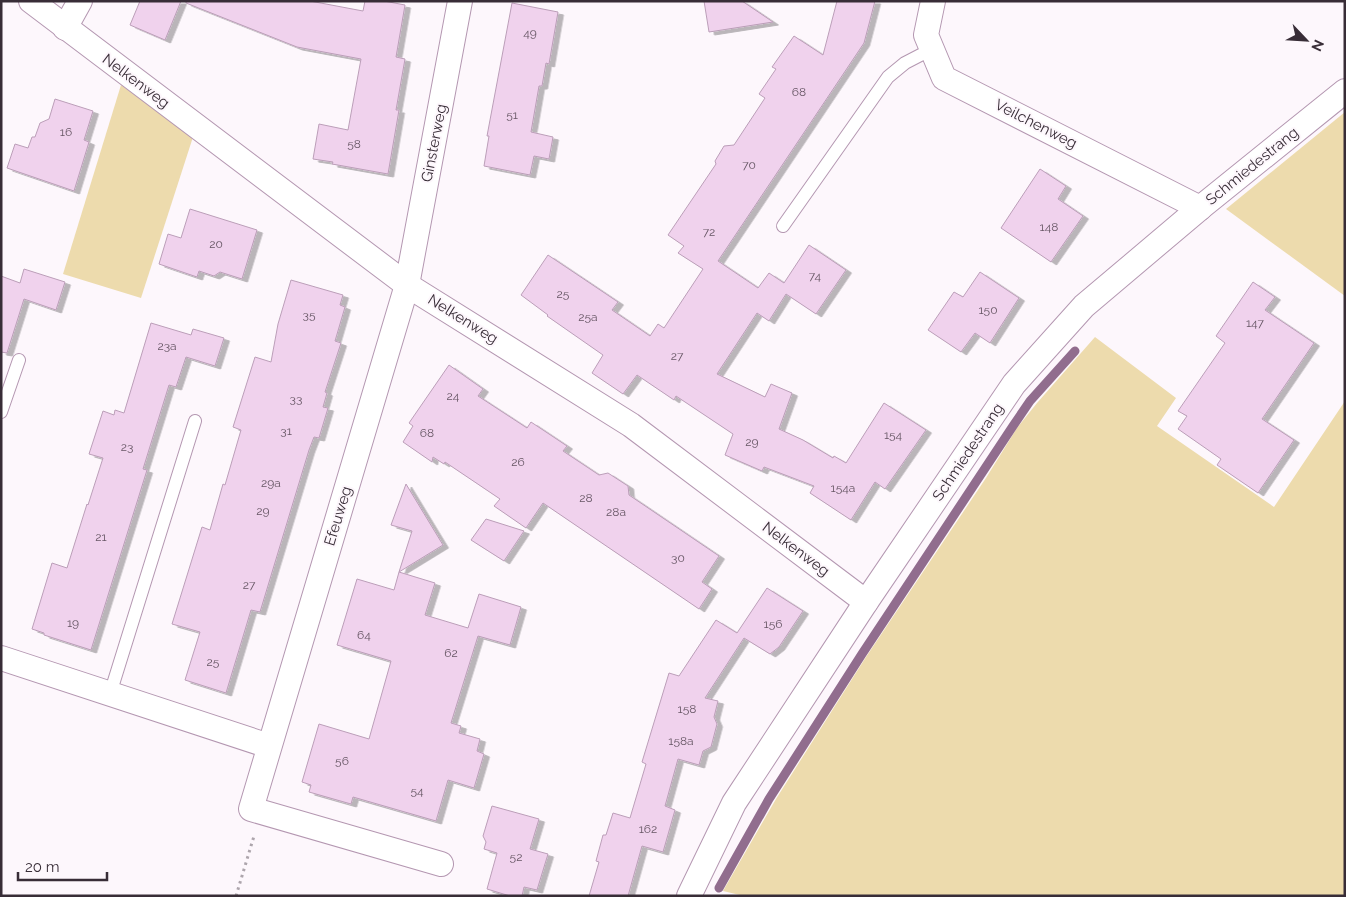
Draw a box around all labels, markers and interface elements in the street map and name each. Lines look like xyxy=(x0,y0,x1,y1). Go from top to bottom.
north arrow xyxy=(1281,15,1331,65)
house number: 49 xyxy=(523,26,537,40)
text: N xyxy=(1308,37,1327,54)
street label: Nelkenweg xyxy=(99,50,173,112)
house number: 68 xyxy=(792,85,806,99)
street label: Veilchenweg xyxy=(992,96,1080,152)
street label: Ginsterweg xyxy=(418,103,450,183)
house number: 51 xyxy=(506,108,518,122)
street label: Schmiedestrang xyxy=(1202,123,1302,209)
house number: 16 xyxy=(60,125,72,139)
house number: 58 xyxy=(347,137,361,151)
house number: 70 xyxy=(742,158,756,172)
house number: 148 xyxy=(1040,220,1058,234)
house number: 72 xyxy=(703,225,715,239)
house number: 20 xyxy=(209,237,223,251)
house number: 74 xyxy=(809,269,822,283)
house number: 25 xyxy=(557,287,570,301)
street label: Nelkenweg xyxy=(425,290,501,348)
house number: 150 xyxy=(978,303,998,317)
house number: 35 xyxy=(303,308,316,322)
house number: 25a xyxy=(578,310,598,324)
house number: 147 xyxy=(1246,316,1265,330)
house number: 23a xyxy=(157,339,177,353)
house number: 27 xyxy=(671,349,684,363)
house number: 24 xyxy=(447,389,460,403)
house number: 33 xyxy=(290,392,302,406)
street label: Schmiedestrang xyxy=(929,400,1007,504)
house number: 31 xyxy=(280,424,292,438)
house number: 68 xyxy=(420,426,434,440)
house number: 154 xyxy=(884,428,903,442)
house number: 29 xyxy=(745,435,759,449)
house number: 23 xyxy=(121,440,133,454)
house number: 26 xyxy=(511,455,525,469)
house number: 29a xyxy=(261,476,281,490)
house number: 154a xyxy=(831,481,855,495)
street label: Efeuweg xyxy=(320,484,356,548)
house number: 28 xyxy=(579,491,593,505)
house number: 29 xyxy=(256,504,270,518)
house number: 28a xyxy=(606,505,626,519)
street label: Nelkenweg xyxy=(759,518,833,580)
house number: 21 xyxy=(95,530,107,544)
house number: 30 xyxy=(671,551,685,565)
house number: 27 xyxy=(243,578,256,592)
house number: 19 xyxy=(67,616,79,630)
house number: 156 xyxy=(764,617,782,631)
house number: 64 xyxy=(357,628,371,642)
house number: 62 xyxy=(444,646,458,660)
house number: 25 xyxy=(207,655,220,669)
house number: 158 xyxy=(678,702,696,716)
house number: 158a xyxy=(668,734,694,748)
house number: 56 xyxy=(335,754,349,768)
house number: 54 xyxy=(410,784,424,798)
house number: 162 xyxy=(639,822,657,836)
scale bar xyxy=(18,850,106,882)
house number: 52 xyxy=(510,850,522,864)
text: 20 m xyxy=(25,858,60,876)

